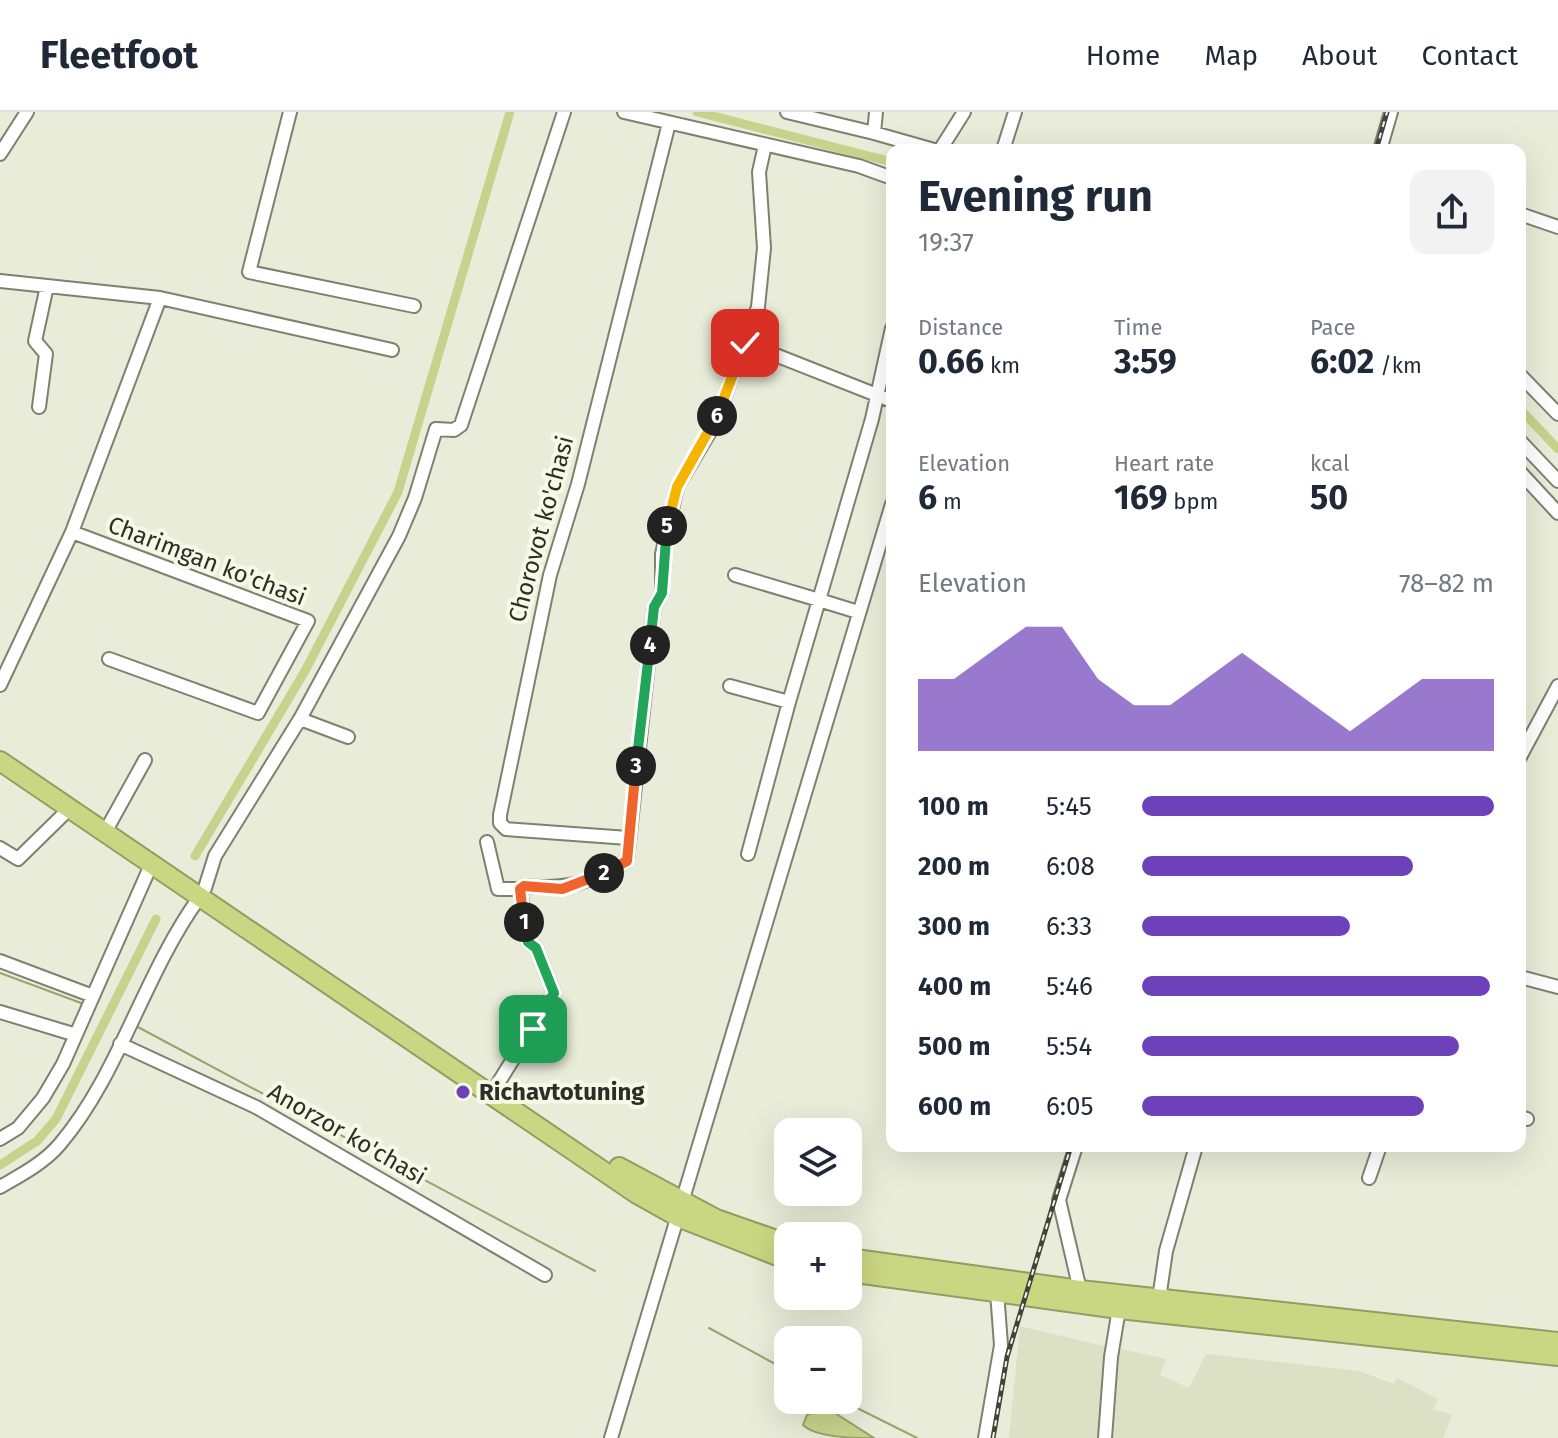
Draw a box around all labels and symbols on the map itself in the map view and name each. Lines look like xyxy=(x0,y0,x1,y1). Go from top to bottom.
pin xyxy=(711,309,779,377)
pin: 6 xyxy=(697,396,737,436)
street label: Chorovot ko'chasi xyxy=(503,433,579,625)
pin: 5 xyxy=(647,506,687,546)
street label: Charimgan ko'chasi xyxy=(104,510,310,612)
pin: 4 xyxy=(630,625,670,665)
pin: 3 xyxy=(616,746,656,786)
pin: 2 xyxy=(584,853,624,893)
pin: 1 xyxy=(504,902,544,942)
pin xyxy=(499,995,567,1063)
street label: Anorzor ko'chasi xyxy=(263,1077,431,1191)
place label: Richavtotuning xyxy=(479,1078,645,1106)
marker: Richavtotuning xyxy=(454,1083,472,1101)

